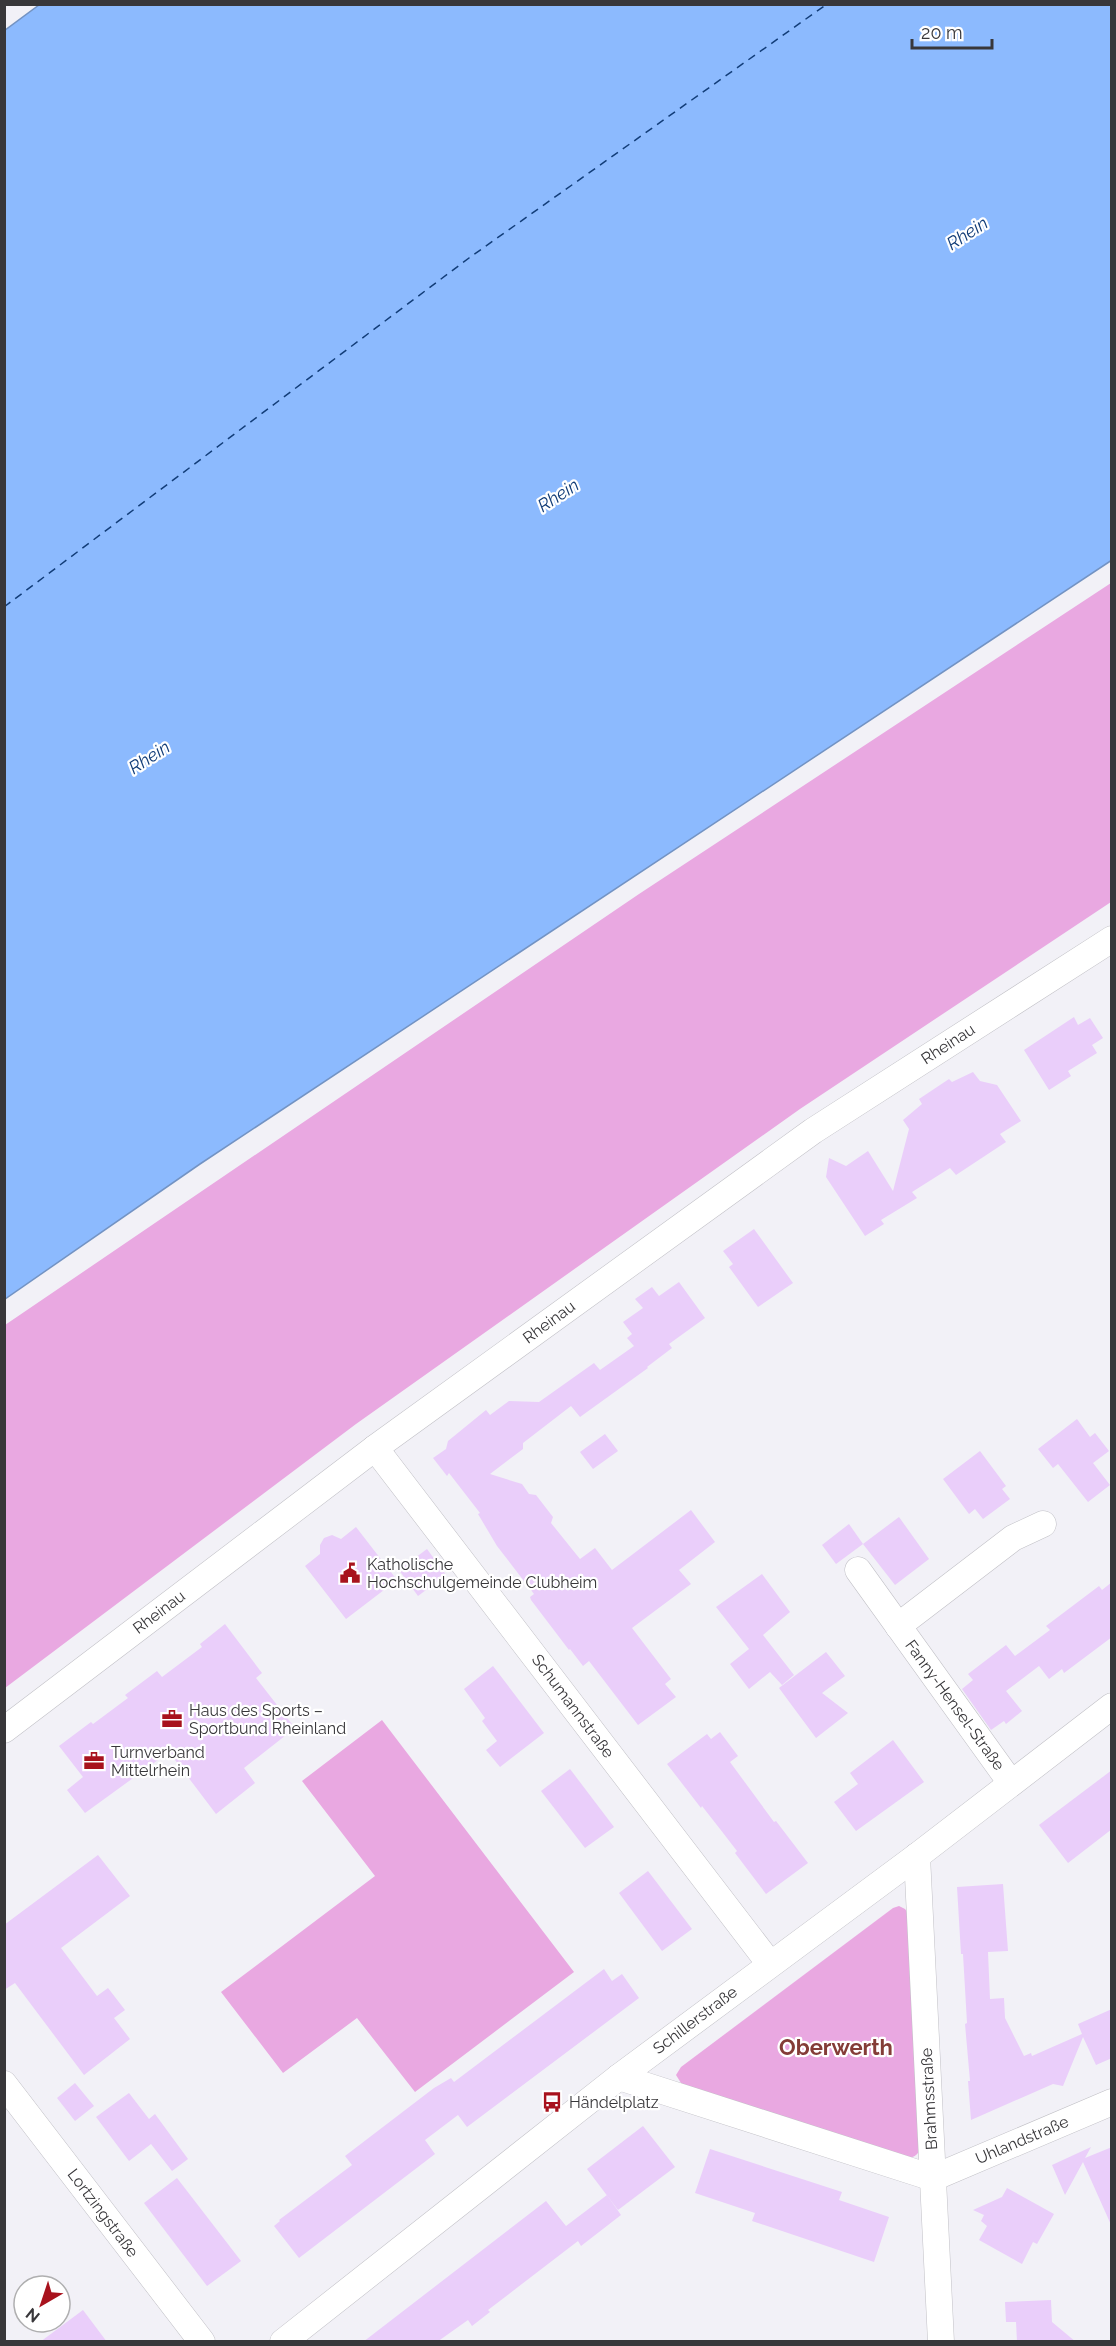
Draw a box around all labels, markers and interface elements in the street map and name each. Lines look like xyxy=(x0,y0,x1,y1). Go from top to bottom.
scale bar xyxy=(912,12,992,50)
text: 20 m xyxy=(921,22,963,43)
water label: Rhein xyxy=(942,212,992,254)
water label: Rhein xyxy=(533,474,583,516)
water label: Rhein xyxy=(124,736,174,778)
street label: Rheinau xyxy=(918,1020,978,1068)
street label: Rheinau xyxy=(519,1297,579,1347)
place label: Katholische Hochschulgemeinde Clubheim xyxy=(367,1555,597,1592)
public building icon: Katholische Hochschulgemeinde Clubheim xyxy=(338,1561,362,1585)
street label: Rheinau xyxy=(129,1586,189,1638)
street label: Fanny-Hensel-Straße xyxy=(901,1636,1009,1774)
street label: Schumannstraße xyxy=(528,1650,618,1762)
place label: Haus des Sports – Sportbund Rheinland xyxy=(189,1701,346,1738)
office icon: Haus des Sports – Sportbund Rheinland xyxy=(160,1707,184,1731)
place label: Turnverband Mittelrhein xyxy=(111,1743,205,1780)
office icon: Turnverband Mittelrhein xyxy=(82,1749,106,1773)
street label: Schillerstraße xyxy=(649,1982,741,2058)
district label: Oberwerth xyxy=(779,2034,893,2060)
street label: Brahmsstraße xyxy=(917,2047,941,2151)
bus stop icon: Händelplatz xyxy=(540,2090,564,2114)
place label: Händelplatz xyxy=(569,2093,659,2112)
street label: Uhlandstraße xyxy=(973,2112,1071,2168)
street label: Lortzingstraße xyxy=(64,2165,142,2261)
north arrow xyxy=(12,2274,72,2334)
text: N xyxy=(22,2304,44,2326)

